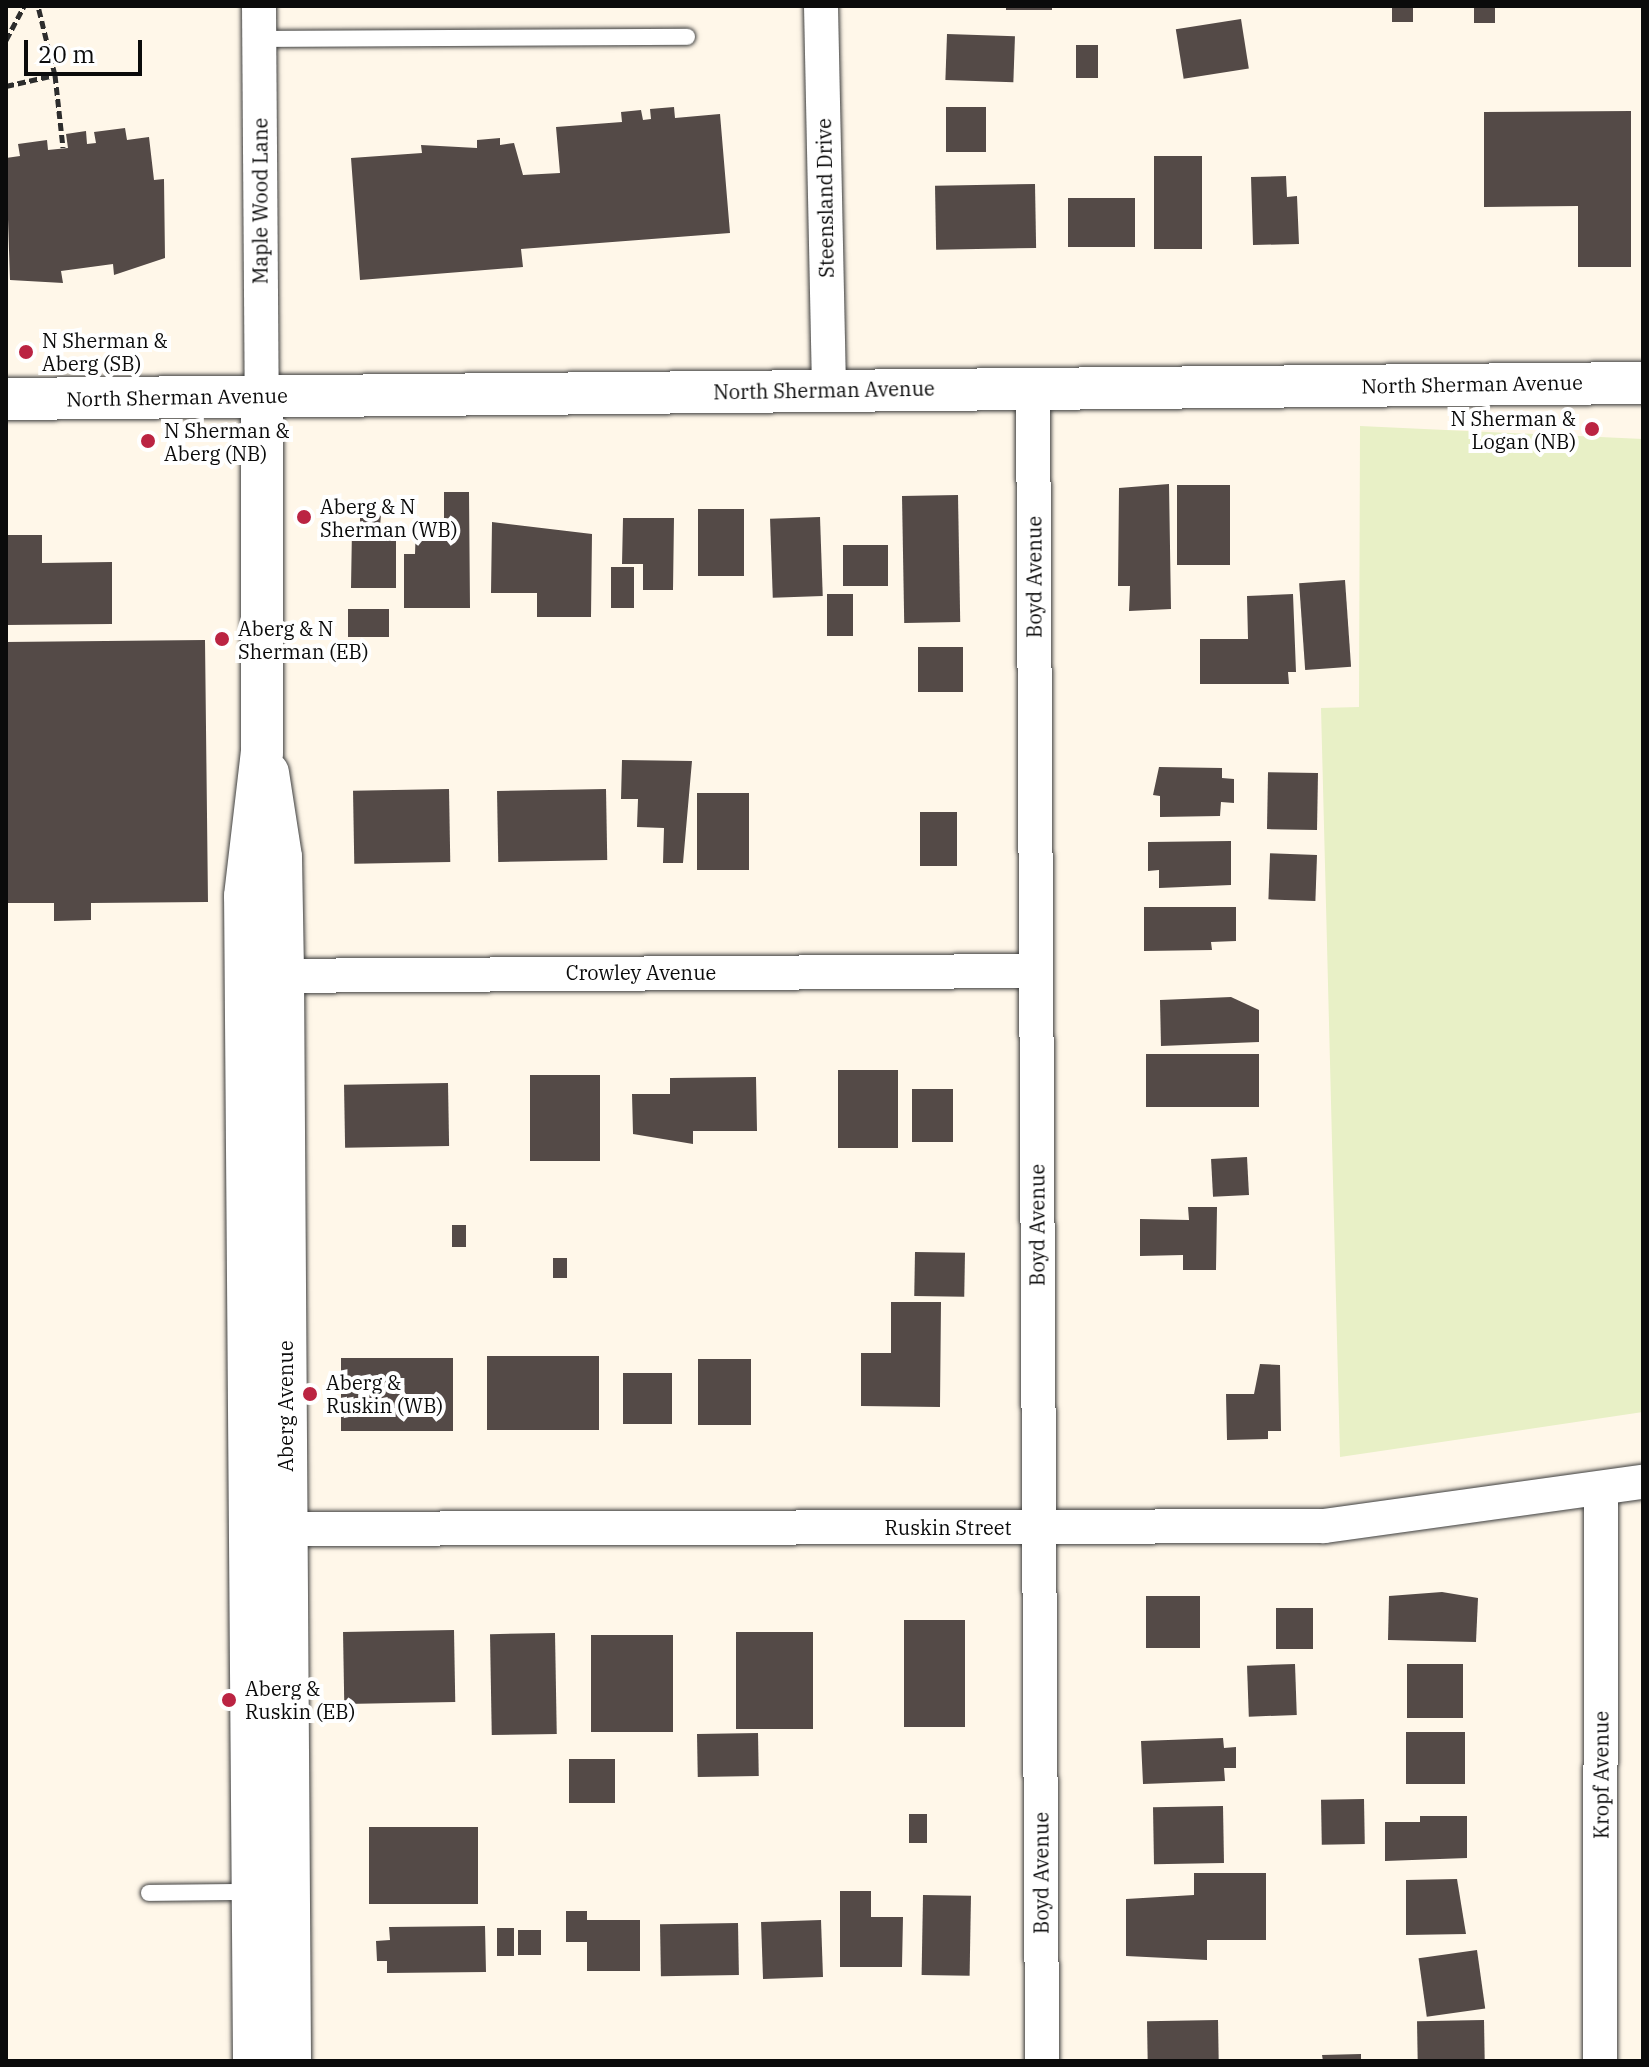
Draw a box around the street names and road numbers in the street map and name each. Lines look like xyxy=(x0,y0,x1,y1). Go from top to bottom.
street label: Maple Wood Lane xyxy=(248,118,272,284)
street label: Steensland Drive xyxy=(812,118,838,278)
street label: North Sherman Avenue xyxy=(1361,370,1583,398)
street label: North Sherman Avenue xyxy=(713,376,935,404)
street label: North Sherman Avenue xyxy=(66,383,288,411)
street label: Boyd Avenue xyxy=(1022,516,1046,638)
street label: Crowley Avenue xyxy=(566,960,716,984)
street label: Boyd Avenue xyxy=(1025,1164,1049,1286)
street label: Aberg Avenue xyxy=(273,1340,297,1472)
street label: Ruskin Street xyxy=(884,1515,1012,1539)
street label: Kropf Avenue xyxy=(1589,1711,1613,1839)
street label: Boyd Avenue xyxy=(1029,1812,1053,1934)

